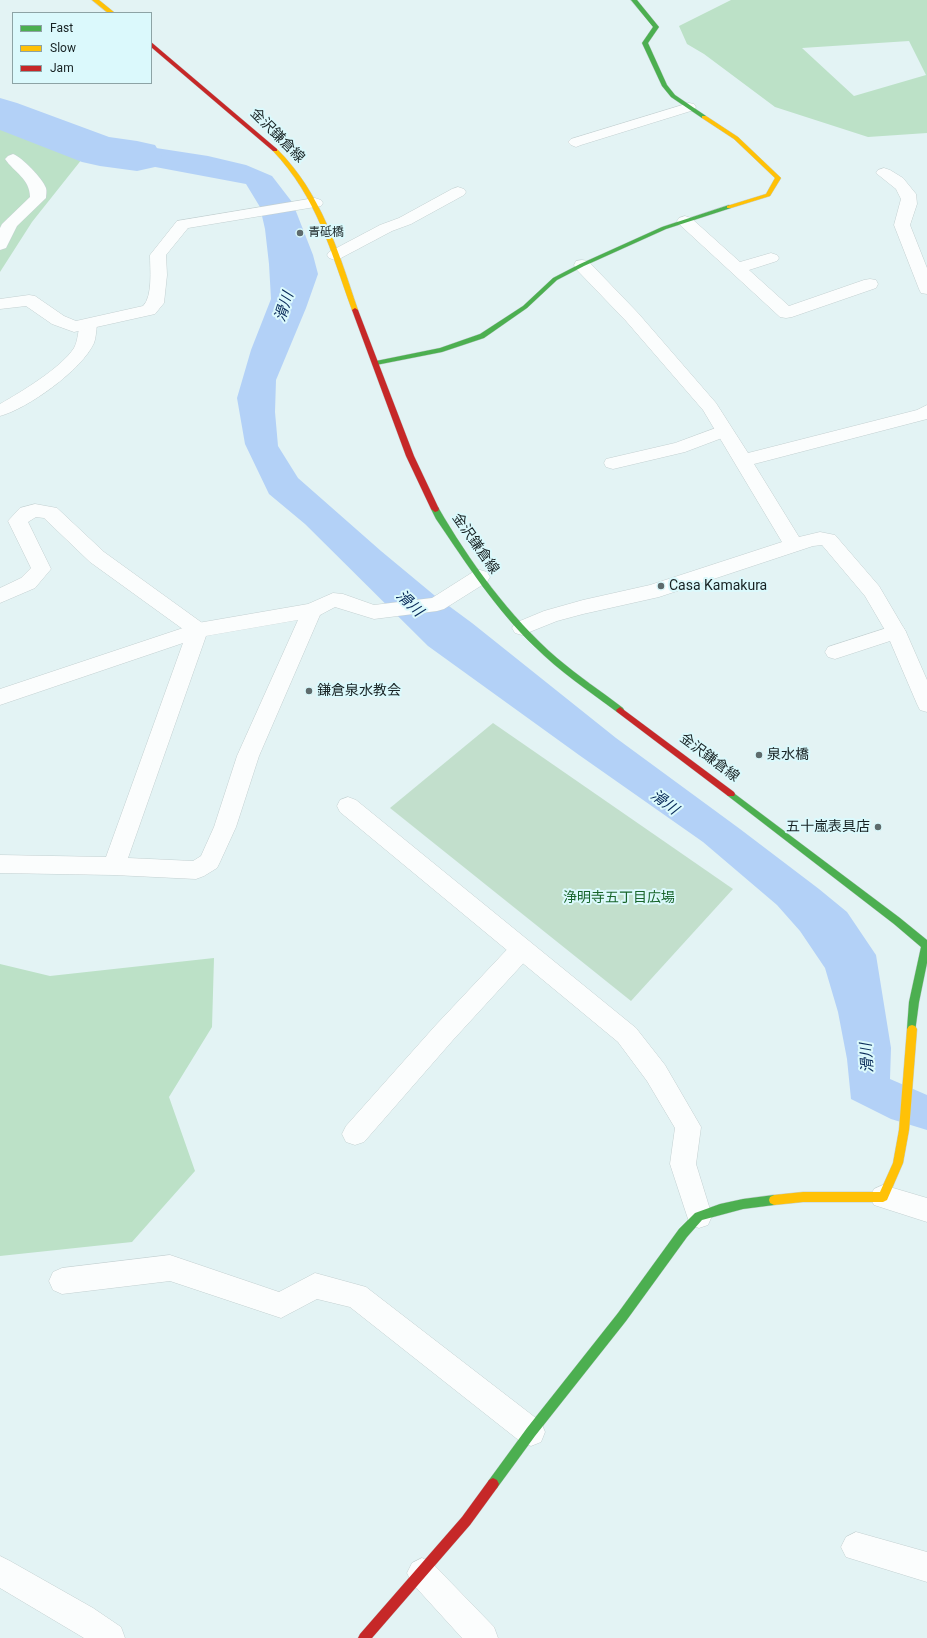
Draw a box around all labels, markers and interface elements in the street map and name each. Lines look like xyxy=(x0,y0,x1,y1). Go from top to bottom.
legend xyxy=(12,12,152,84)
text: Fast xyxy=(50,21,73,35)
text: Slow xyxy=(50,41,76,55)
text: Jam xyxy=(50,61,74,75)
street label: 金沢鎌倉線 xyxy=(246,105,308,167)
place label: 青砥橋 xyxy=(308,226,344,240)
marker: 青砥橋 xyxy=(295,228,305,238)
water label: 滑川 xyxy=(272,290,298,324)
street label: 金沢鎌倉線 xyxy=(448,511,502,577)
place label: Casa Kamakura xyxy=(669,578,767,594)
marker: Casa Kamakura xyxy=(656,581,666,591)
water label: 滑川 xyxy=(392,587,426,621)
place label: 鎌倉泉水教会 xyxy=(317,683,401,699)
marker: 鎌倉泉水教会 xyxy=(304,686,314,696)
street label: 金沢鎌倉線 xyxy=(676,730,742,786)
place label: 泉水橋 xyxy=(767,747,809,763)
marker: 泉水橋 xyxy=(754,750,764,760)
water label: 滑川 xyxy=(647,787,681,819)
place label: 五十嵐表具店 xyxy=(786,819,870,835)
marker: 五十嵐表具店 xyxy=(873,822,883,832)
park label: 浄明寺五丁目広場 xyxy=(563,890,675,906)
water label: 滑川 xyxy=(858,1042,878,1074)

